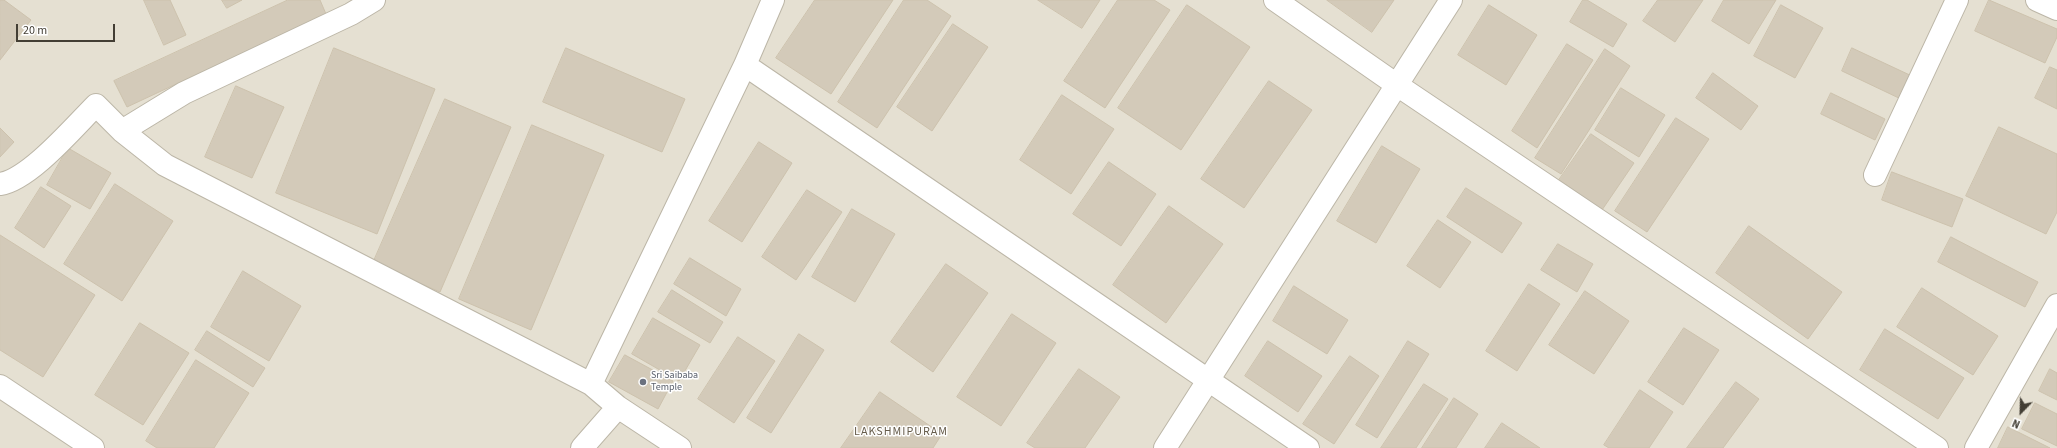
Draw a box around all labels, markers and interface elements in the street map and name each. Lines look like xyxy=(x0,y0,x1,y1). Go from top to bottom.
scale bar xyxy=(18,16,117,42)
text: 20 m xyxy=(23,22,47,39)
place label: Sri Saibaba Temple xyxy=(651,370,698,394)
marker: Sri Saibaba Temple xyxy=(638,377,648,387)
north arrow xyxy=(2001,392,2041,432)
text: N xyxy=(2010,415,2022,432)
district label: LAKSHMIPURAM xyxy=(854,425,948,439)

